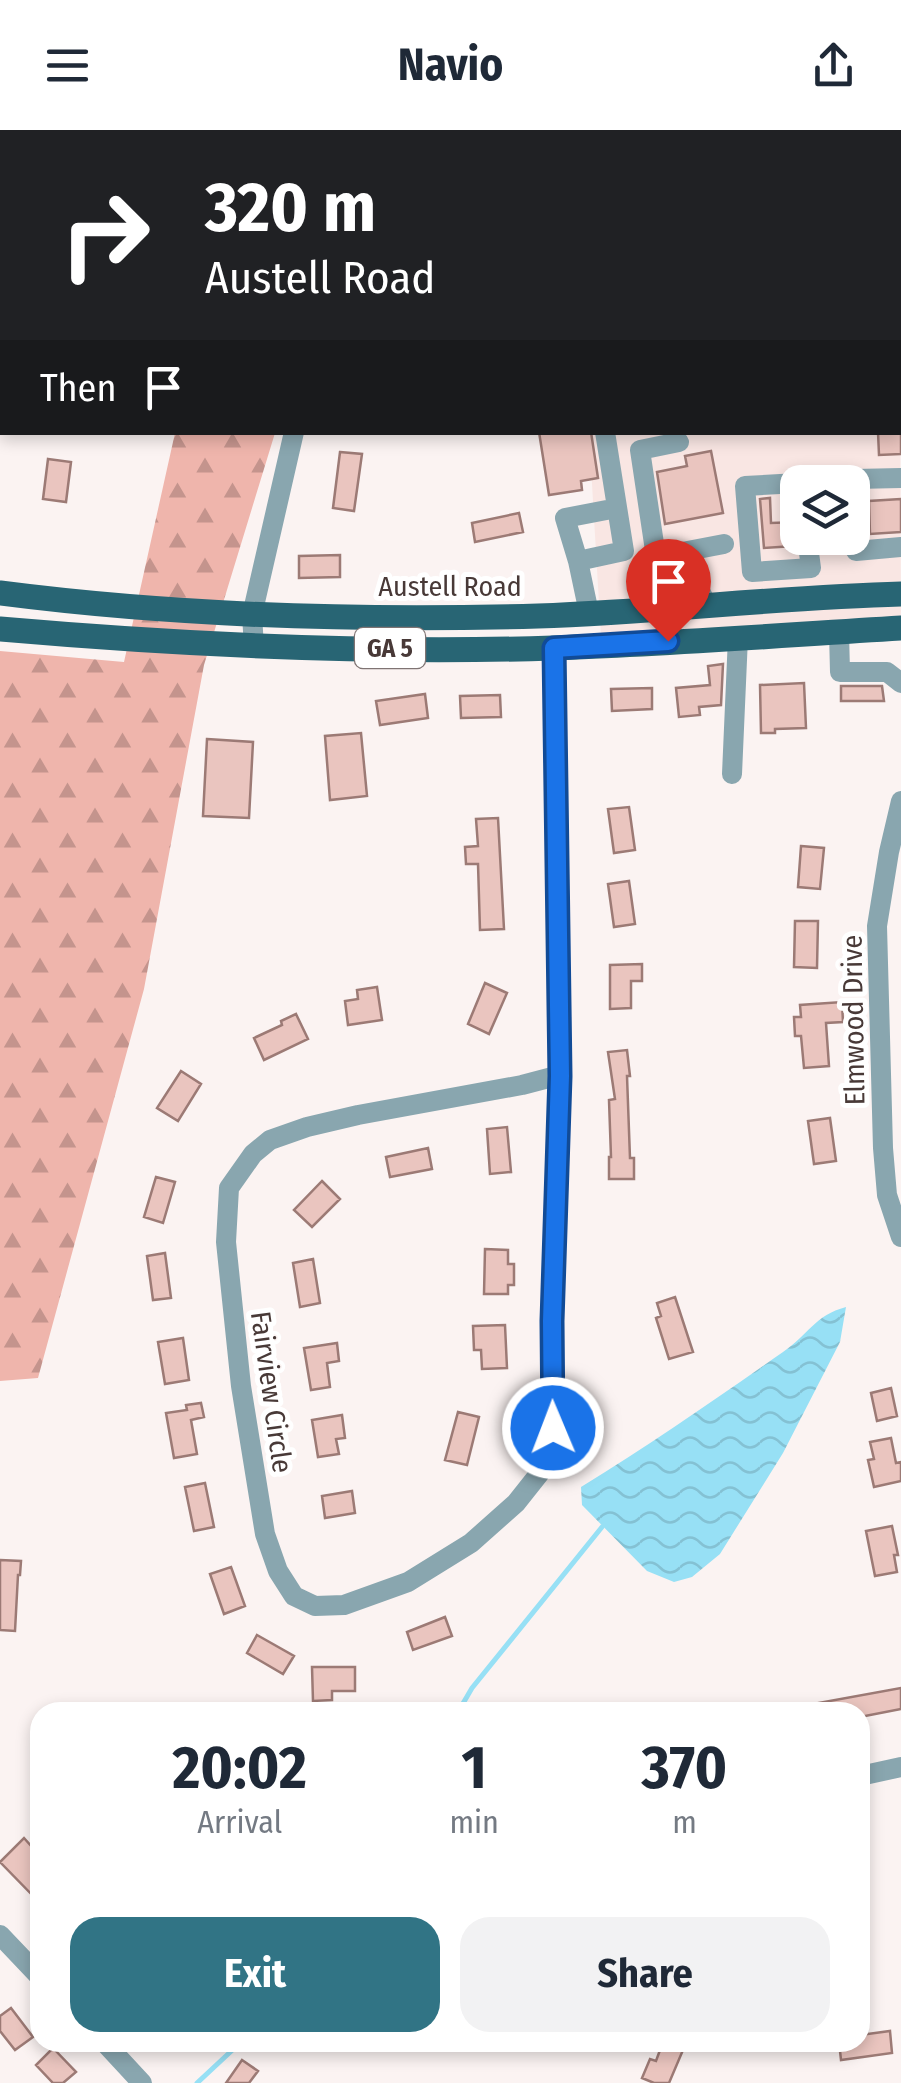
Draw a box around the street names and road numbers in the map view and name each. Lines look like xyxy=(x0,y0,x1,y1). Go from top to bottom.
street label: Austell Road xyxy=(378,570,522,603)
road number: GA 5 xyxy=(355,628,425,668)
street label: Elmwood Drive xyxy=(836,934,871,1106)
street label: Fairview Circle xyxy=(244,1309,299,1475)

